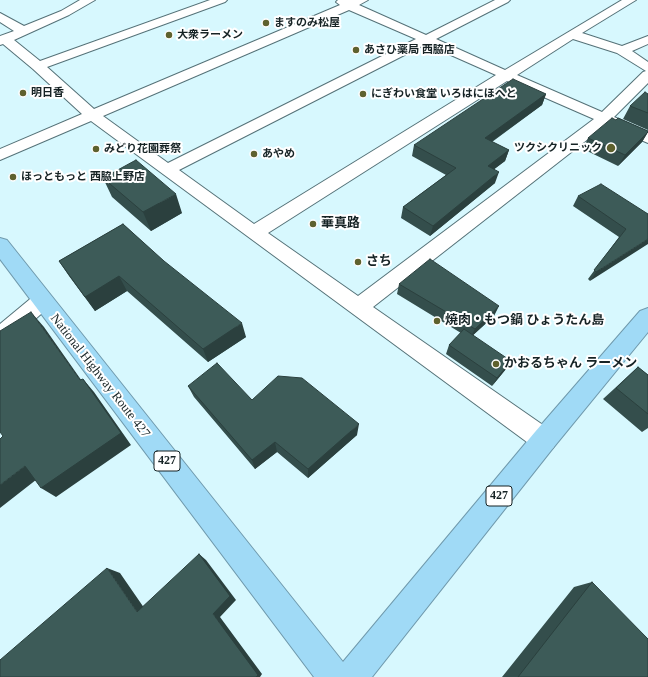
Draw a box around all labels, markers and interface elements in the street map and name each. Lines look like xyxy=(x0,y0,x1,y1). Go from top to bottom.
place label: ますのみ松屋 xyxy=(274,16,340,30)
marker: ますのみ松屋 xyxy=(261,18,271,28)
place label: 大衆ラーメン xyxy=(177,28,243,42)
marker: 大衆ラーメン xyxy=(164,30,174,40)
place label: あさひ薬局 西脇店 xyxy=(364,43,455,57)
marker: あさひ薬局 西脇店 xyxy=(351,45,361,55)
place label: 明日香 xyxy=(31,86,64,100)
place label: にぎわい食堂 いろはにほへと xyxy=(371,87,517,101)
marker: 明日香 xyxy=(18,88,28,98)
marker: にぎわい食堂 いろはにほへと xyxy=(358,89,368,99)
place label: ツクシクリニック xyxy=(514,141,602,155)
place label: みどり花園葬祭 xyxy=(104,142,181,156)
marker: ツクシクリニック xyxy=(605,142,617,154)
marker: みどり花園葬祭 xyxy=(91,144,101,154)
place label: あやめ xyxy=(262,147,295,161)
marker: あやめ xyxy=(249,149,259,159)
place label: ほっともっと 西脇上野店 xyxy=(21,170,145,184)
marker: ほっともっと 西脇上野店 xyxy=(8,172,18,182)
place label: 華真路 xyxy=(321,216,360,232)
marker: 華真路 xyxy=(308,219,318,229)
place label: さち xyxy=(366,254,392,270)
marker: さち xyxy=(353,257,363,267)
street label: National Highway Route 427 xyxy=(47,311,153,441)
place label: 焼肉・もつ鍋 ひょうたん島 xyxy=(445,313,604,329)
marker: 焼肉・もつ鍋 ひょうたん島 xyxy=(432,316,442,326)
place label: かおるちゃん ラーメン xyxy=(504,356,637,372)
marker: かおるちゃん ラーメン xyxy=(491,359,501,369)
road number: 427 xyxy=(154,451,180,471)
road number: 427 xyxy=(486,486,512,506)

